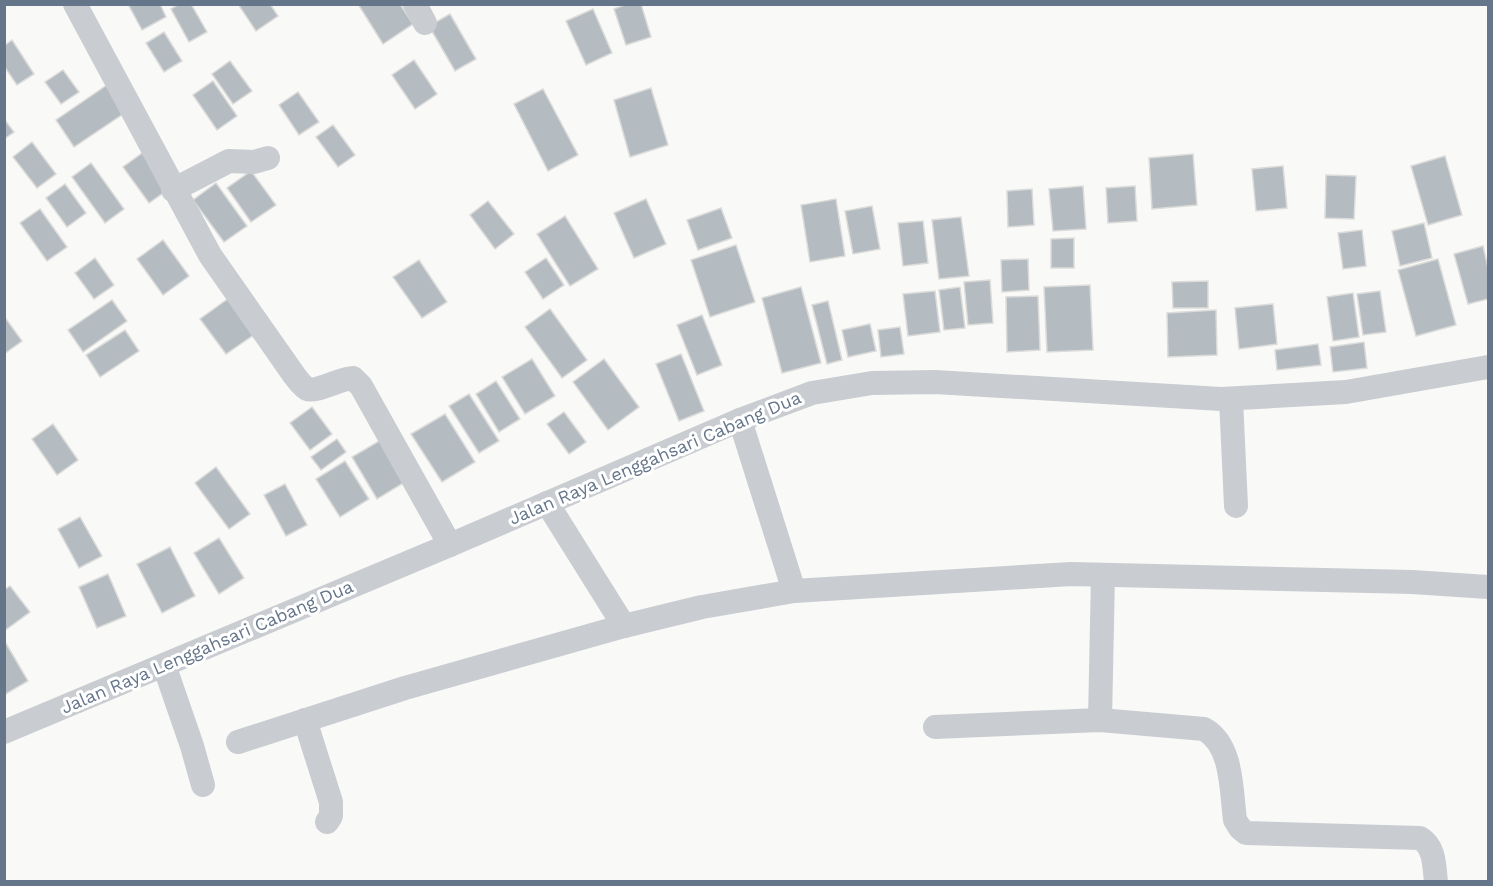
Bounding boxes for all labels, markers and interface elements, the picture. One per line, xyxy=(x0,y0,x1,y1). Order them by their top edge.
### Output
street label: Jalan Raya Lenggahsari Cabang Dua xyxy=(506,386,804,529)
street label: Jalan Raya Lenggahsari Cabang Dua xyxy=(58,575,356,718)

